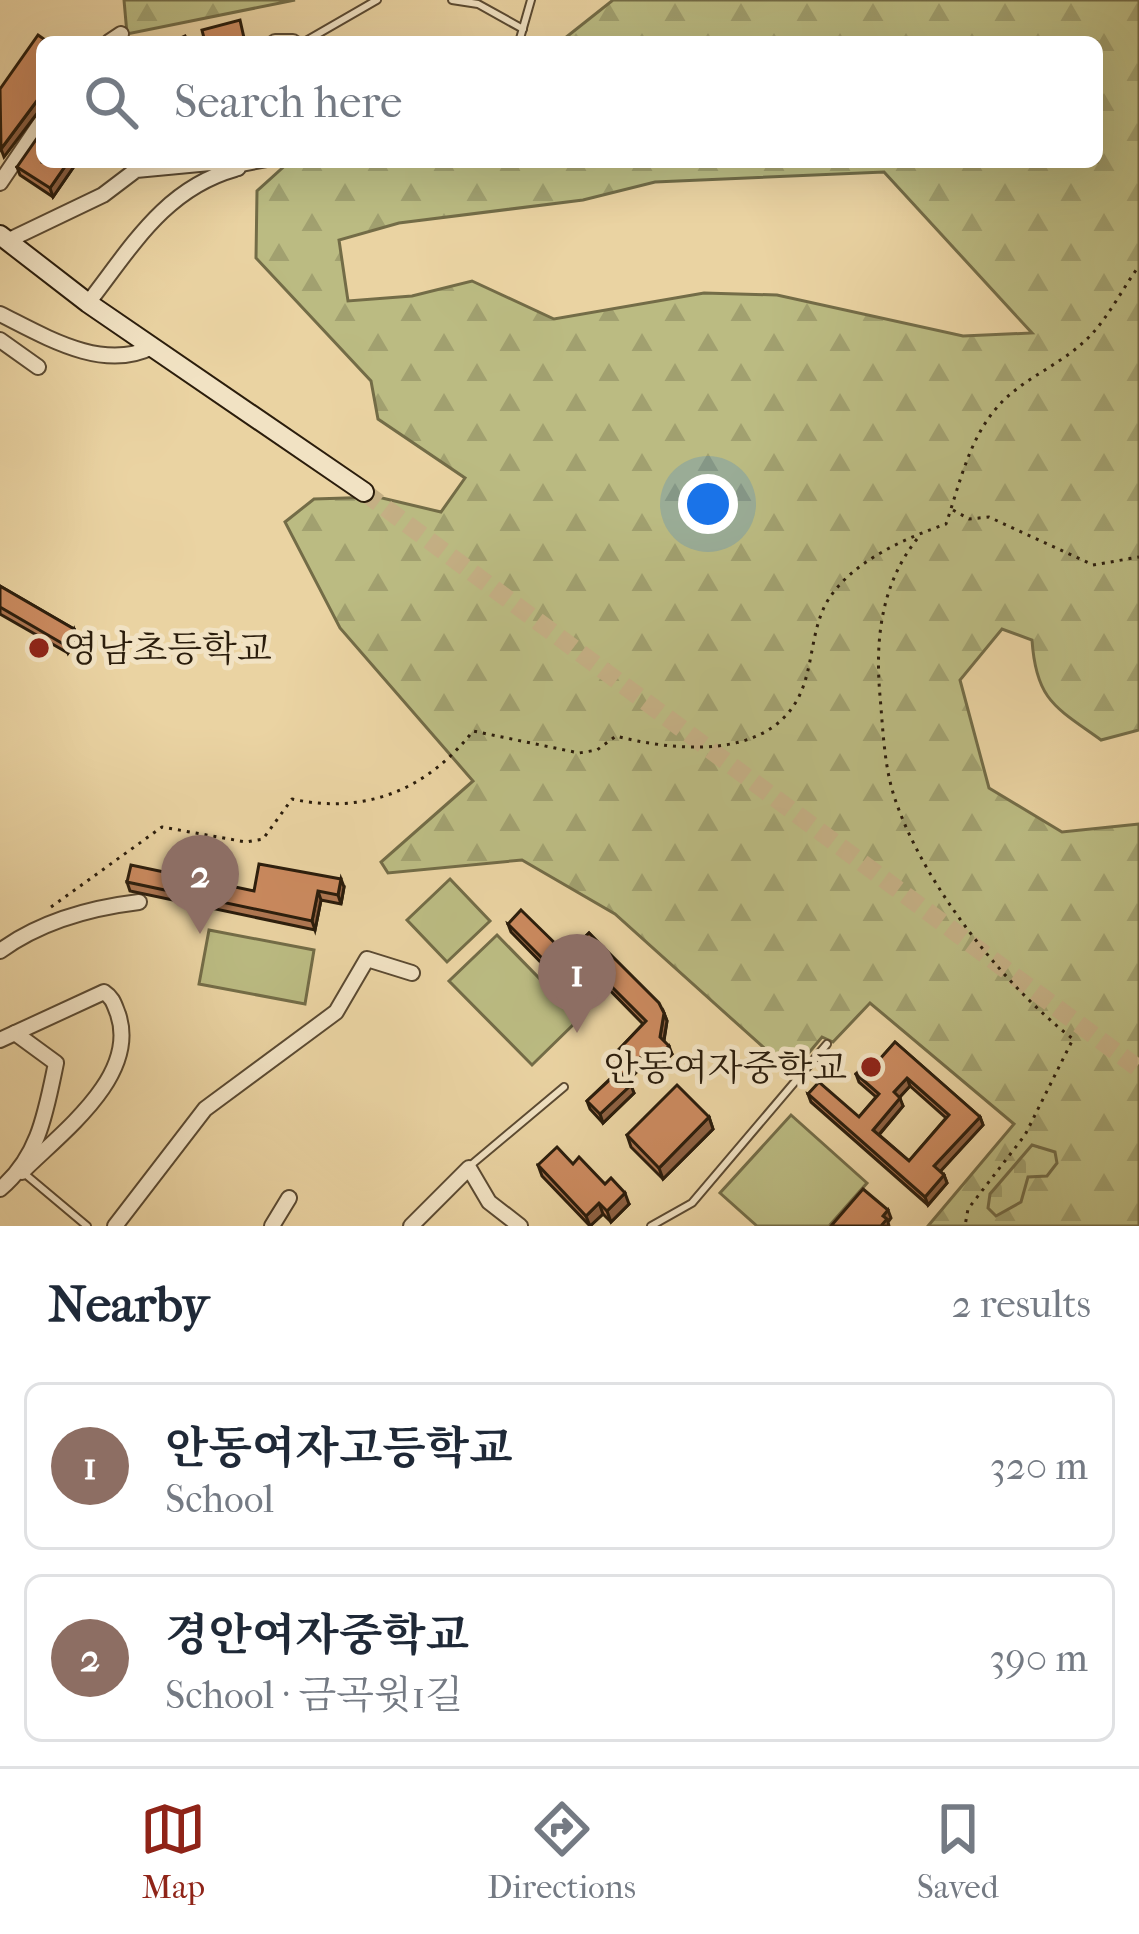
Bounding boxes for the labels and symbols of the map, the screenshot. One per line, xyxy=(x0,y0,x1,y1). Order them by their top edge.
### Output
your location xyxy=(678,474,738,534)
place label: 영남초등학교 xyxy=(63,628,272,670)
marker: 영남초등학교 xyxy=(26,635,52,661)
pin: 2 xyxy=(161,835,239,934)
pin: 1 xyxy=(538,934,616,1033)
place label: 안동여자중학교 xyxy=(604,1047,847,1089)
marker: 안동여자중학교 xyxy=(858,1054,884,1080)

